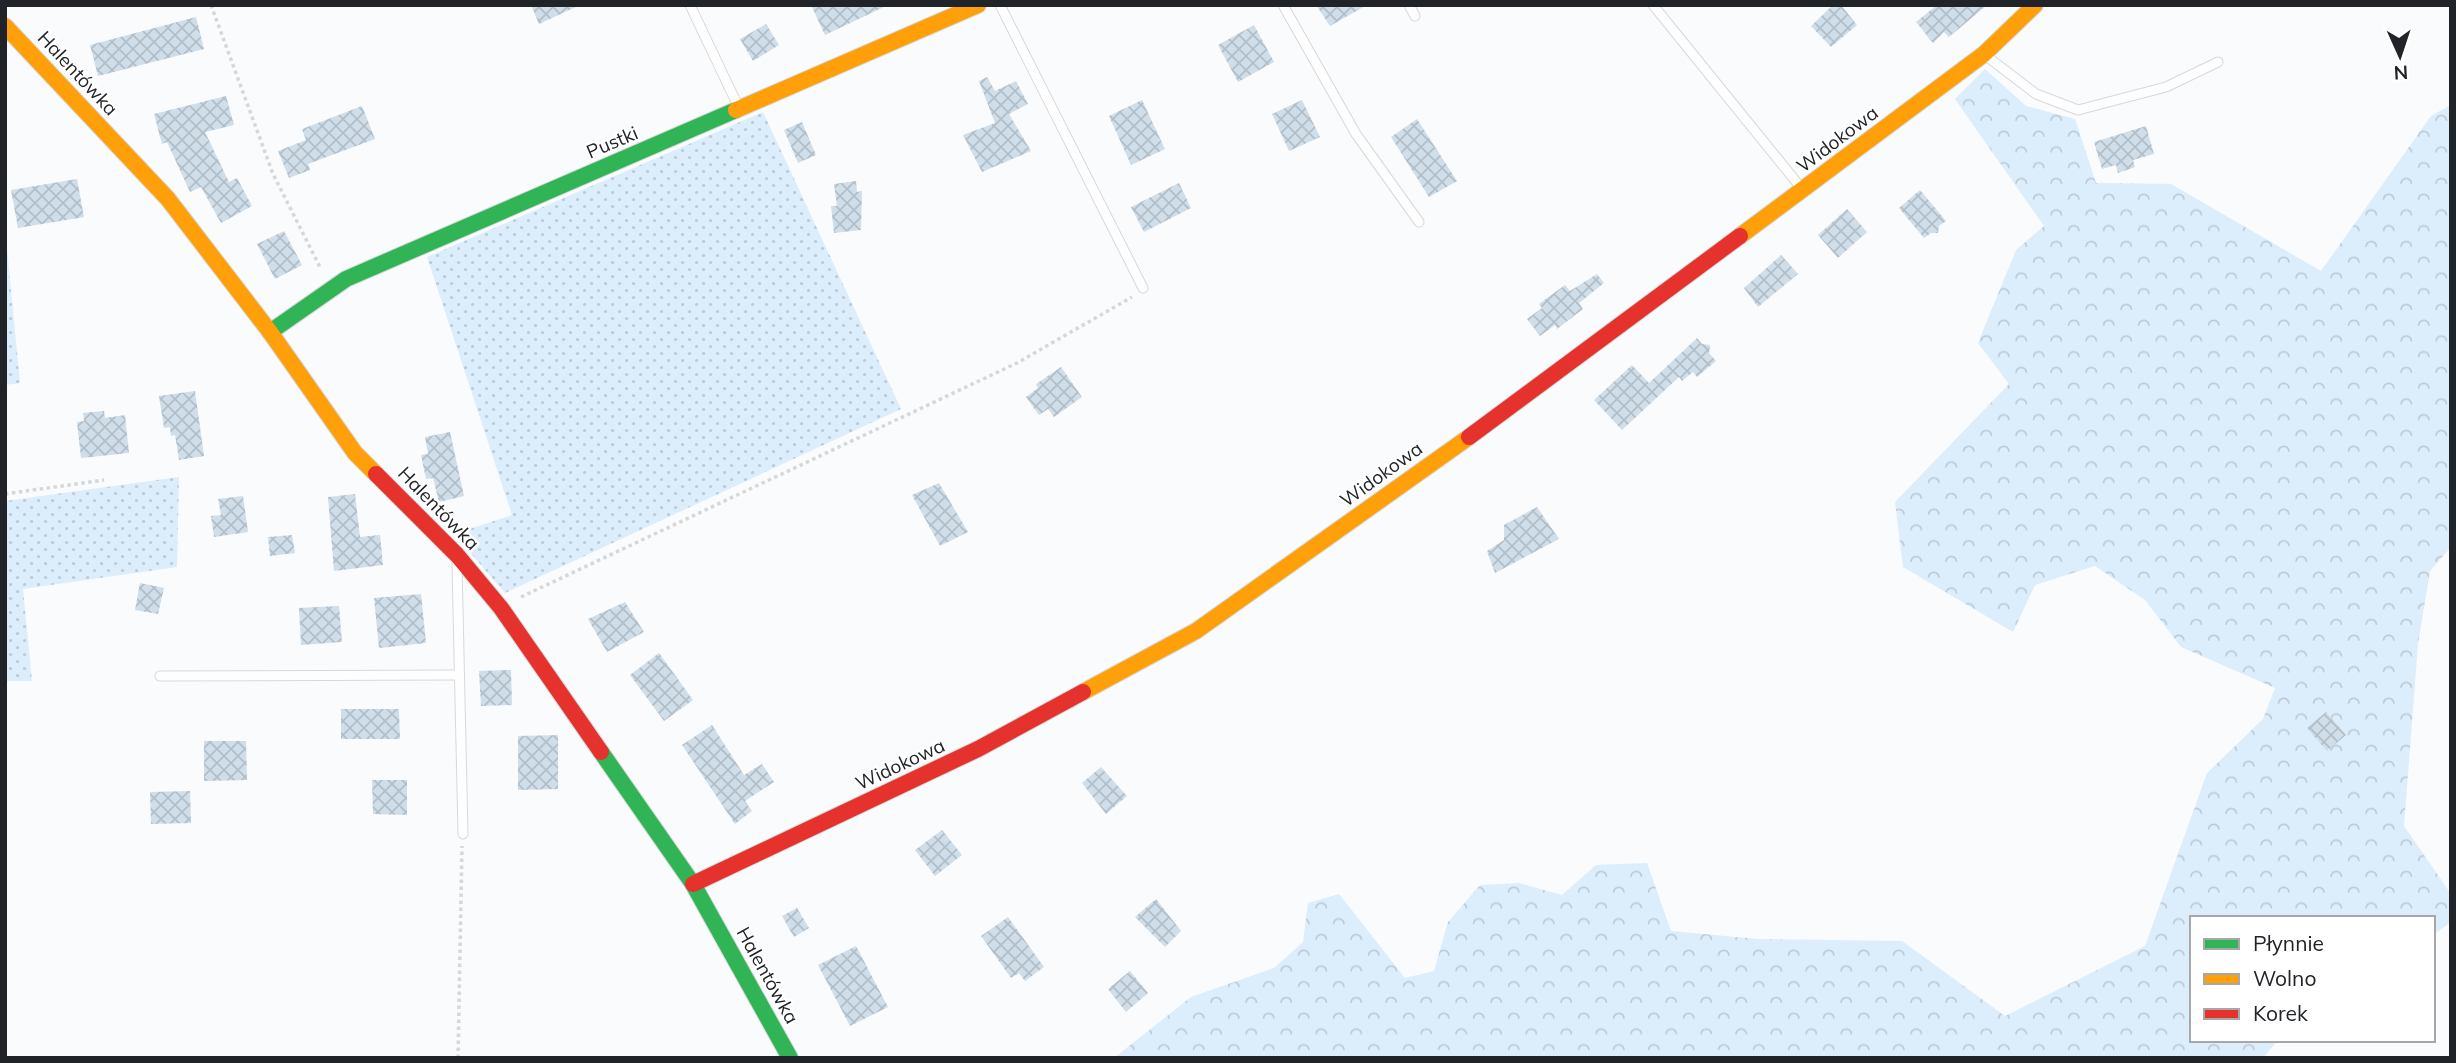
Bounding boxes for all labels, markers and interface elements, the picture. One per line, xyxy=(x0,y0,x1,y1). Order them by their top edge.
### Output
north arrow xyxy=(2365,21,2435,91)
street label: Halentówka xyxy=(33,26,123,120)
text: N xyxy=(2393,61,2409,85)
street label: Widokowa xyxy=(1791,101,1883,177)
street label: Pustki xyxy=(583,121,641,163)
street label: Widokowa xyxy=(1335,436,1427,512)
street label: Halentówka xyxy=(393,461,485,555)
street label: Widokowa xyxy=(851,733,949,795)
legend xyxy=(2190,916,2435,1042)
street label: Halentówka xyxy=(732,922,804,1028)
text: Płynnie xyxy=(2253,930,2324,956)
text: Wolno xyxy=(2253,965,2316,991)
text: Korek xyxy=(2253,1000,2308,1026)

